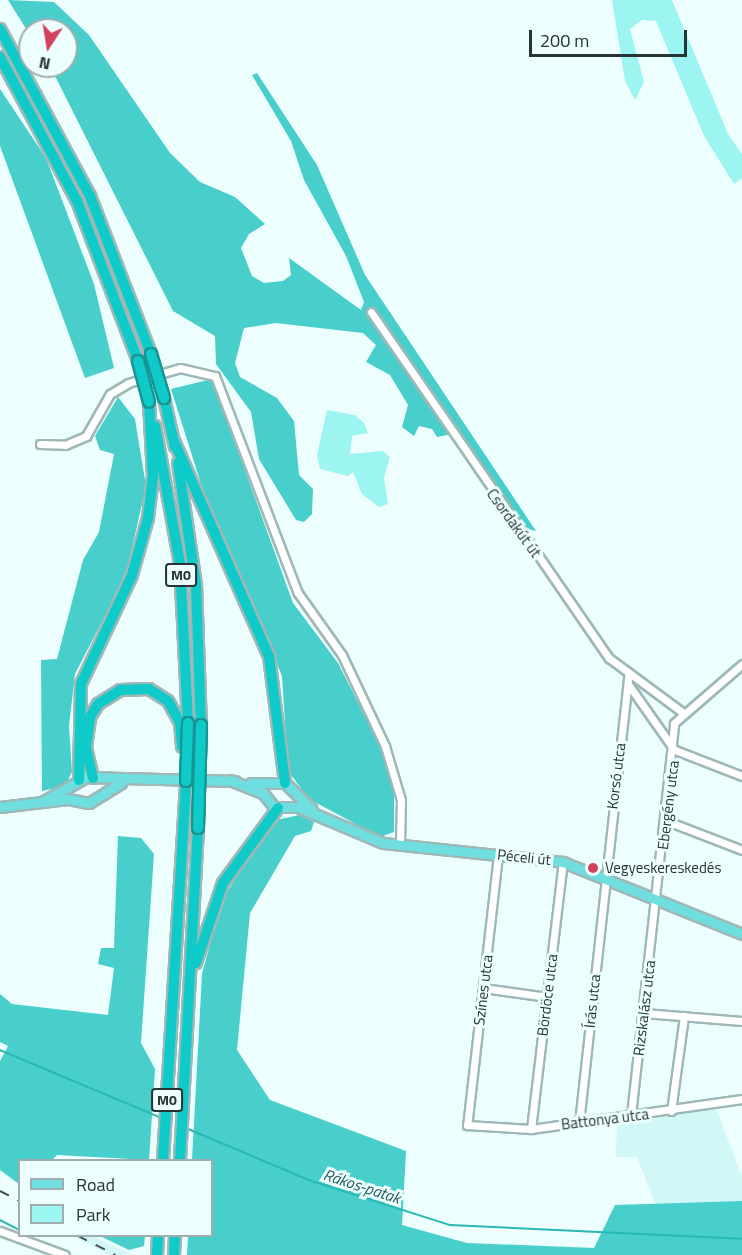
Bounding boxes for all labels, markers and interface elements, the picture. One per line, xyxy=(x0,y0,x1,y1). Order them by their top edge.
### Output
north arrow xyxy=(18,18,78,78)
scale bar xyxy=(532,18,690,56)
text: 200 m xyxy=(540,27,589,54)
text: N xyxy=(37,51,53,77)
street label: Csordakút út xyxy=(483,485,545,561)
road number: M0 xyxy=(164,564,198,586)
street label: Korsó utca xyxy=(603,742,629,810)
street label: Ebergény utca xyxy=(654,759,682,851)
street label: Péceli út xyxy=(496,845,552,869)
place label: Vegyeskereskedés xyxy=(605,859,721,877)
marker: Vegyeskereskedés xyxy=(586,861,600,875)
street label: Színes utca xyxy=(470,953,496,1027)
street label: Bördöce utca xyxy=(533,953,561,1037)
street label: Rizskalász utca xyxy=(629,959,659,1057)
street label: Írás utca xyxy=(580,973,604,1029)
road number: M0 xyxy=(150,1089,184,1111)
street label: Battonya utca xyxy=(560,1105,650,1133)
legend xyxy=(18,1159,213,1237)
water label: Rákos-patak xyxy=(321,1165,403,1207)
text: Road xyxy=(76,1171,115,1198)
text: Park xyxy=(76,1201,110,1228)

